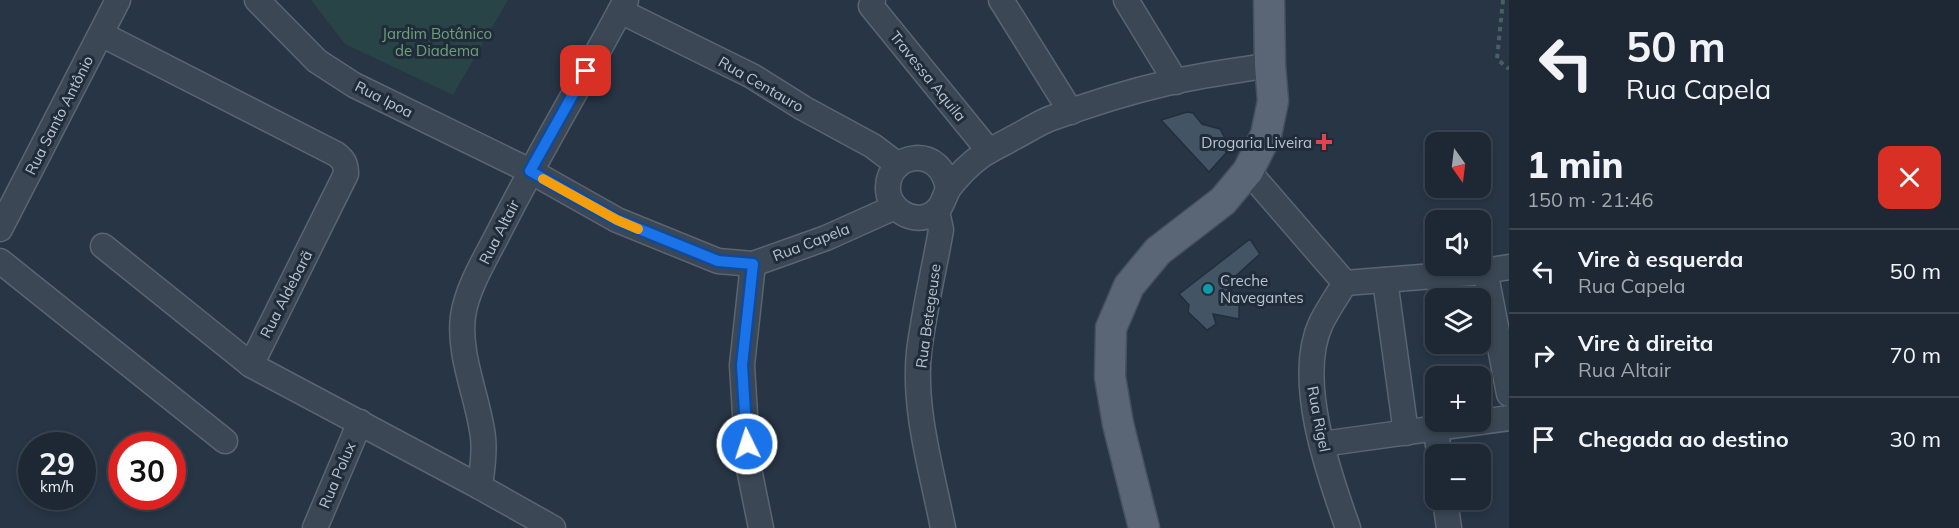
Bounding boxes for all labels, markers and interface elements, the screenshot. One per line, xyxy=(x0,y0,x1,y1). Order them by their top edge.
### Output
text: 50 m xyxy=(1626,20,1726,73)
park label: Jardim Botânico de Diadema xyxy=(382,24,492,60)
icon: left xyxy=(1527,24,1605,102)
street label: Travessa Aquila xyxy=(886,27,970,125)
pin xyxy=(560,45,611,96)
street label: Rua Santo Antônio xyxy=(21,52,97,178)
street label: Rua Centauro xyxy=(715,52,807,116)
icon: arrive xyxy=(569,54,602,87)
text: Rua Capela xyxy=(1626,72,1771,106)
street label: Rua Ipoa xyxy=(352,76,416,122)
north arrow xyxy=(1425,132,1491,198)
map controls xyxy=(1425,132,1491,510)
place label: Drogaria Liveira xyxy=(1201,133,1312,152)
marker: Drogaria Liveira xyxy=(1317,135,1331,149)
text: 1 min xyxy=(1527,142,1623,187)
button: close xyxy=(1878,146,1941,209)
text: 150 m · 21:46 xyxy=(1527,187,1653,212)
street label: Rua Altair xyxy=(475,196,524,267)
button: sound xyxy=(1425,210,1491,276)
street label: Rua Capela xyxy=(770,219,852,265)
text: Vire à esquerda xyxy=(1578,245,1743,273)
street label: Rua Aldebarã xyxy=(256,247,316,341)
icon: left xyxy=(1527,255,1560,288)
text: 50 m xyxy=(1890,257,1941,285)
street label: Rua Betegeuse xyxy=(911,263,945,369)
place label: Creche Navegantes xyxy=(1220,271,1304,307)
text: Rua Capela xyxy=(1578,273,1686,298)
marker: Creche Navegantes xyxy=(1201,282,1215,296)
button: layers xyxy=(1425,288,1491,354)
text: Vire à direita xyxy=(1578,329,1713,357)
icon: right xyxy=(1527,339,1560,372)
text: 70 m xyxy=(1890,341,1941,369)
text: Rua Altair xyxy=(1578,357,1671,382)
button: + xyxy=(1425,366,1491,432)
street label: Rua Rigel xyxy=(1303,384,1335,454)
position arrow xyxy=(715,412,779,476)
icon: arrive xyxy=(1527,423,1560,456)
text: Chegada ao destino xyxy=(1578,425,1789,453)
text: 30 m xyxy=(1890,425,1941,453)
speed limit sign: 30 xyxy=(108,432,186,510)
street label: Rua Polux xyxy=(315,439,359,511)
button: − xyxy=(1425,444,1491,510)
text: 29 xyxy=(39,445,75,483)
text: km/h xyxy=(40,477,74,496)

